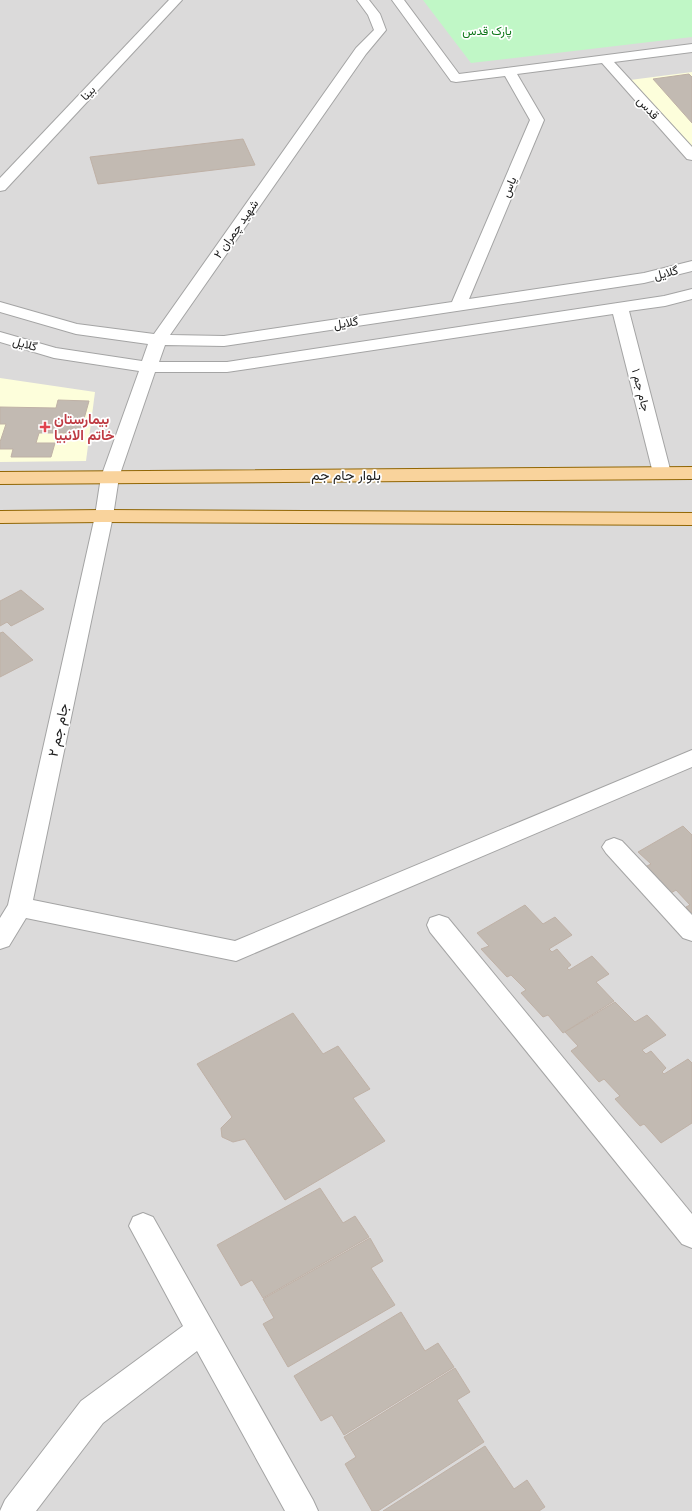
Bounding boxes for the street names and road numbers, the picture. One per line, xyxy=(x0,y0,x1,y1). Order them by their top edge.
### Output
street label: بینا xyxy=(77,82,99,104)
street label: قدس xyxy=(633,93,663,123)
street label: یاس xyxy=(498,174,521,200)
street label: شهید چمران ۲ xyxy=(210,196,262,262)
street label: گلایل xyxy=(652,262,680,284)
street label: گلایل xyxy=(333,313,359,333)
street label: گلایل xyxy=(11,333,39,355)
street label: جام جم ۱ xyxy=(628,367,654,413)
street label: بلوار جام جم xyxy=(311,466,381,485)
street label: جام جم ۲ xyxy=(44,702,73,759)

